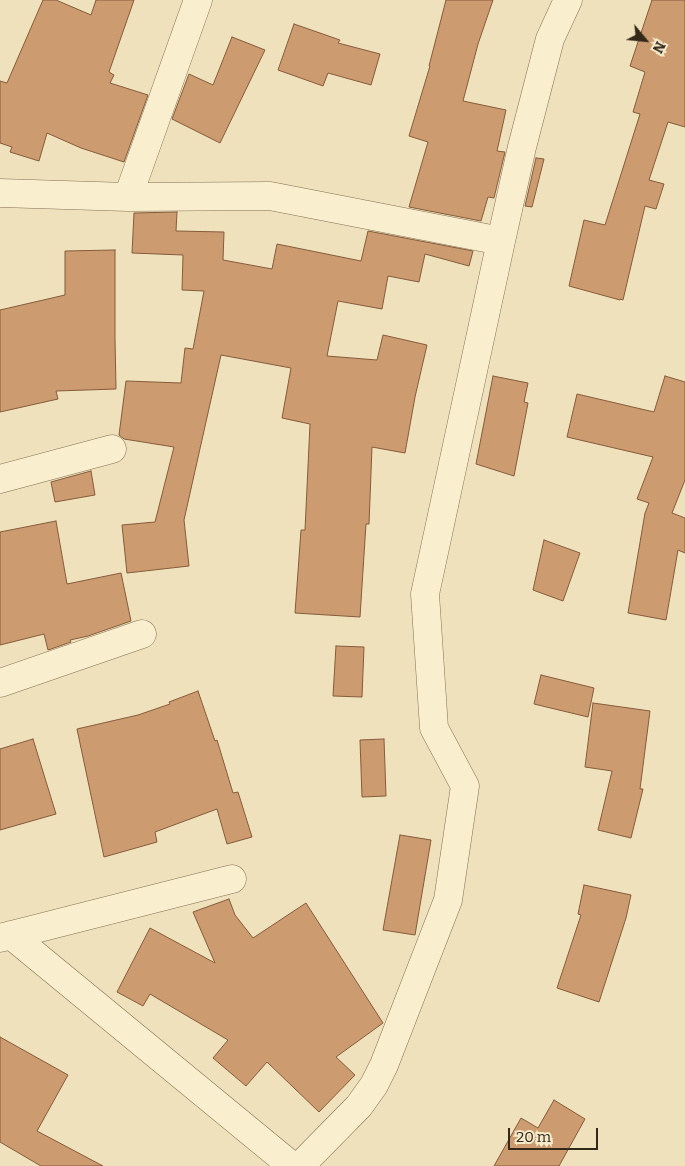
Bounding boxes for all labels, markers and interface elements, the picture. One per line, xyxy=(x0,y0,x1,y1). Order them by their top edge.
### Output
north arrow xyxy=(620,15,670,65)
text: N xyxy=(649,39,669,56)
scale bar xyxy=(510,1118,600,1150)
text: 20 m xyxy=(516,1128,551,1146)

